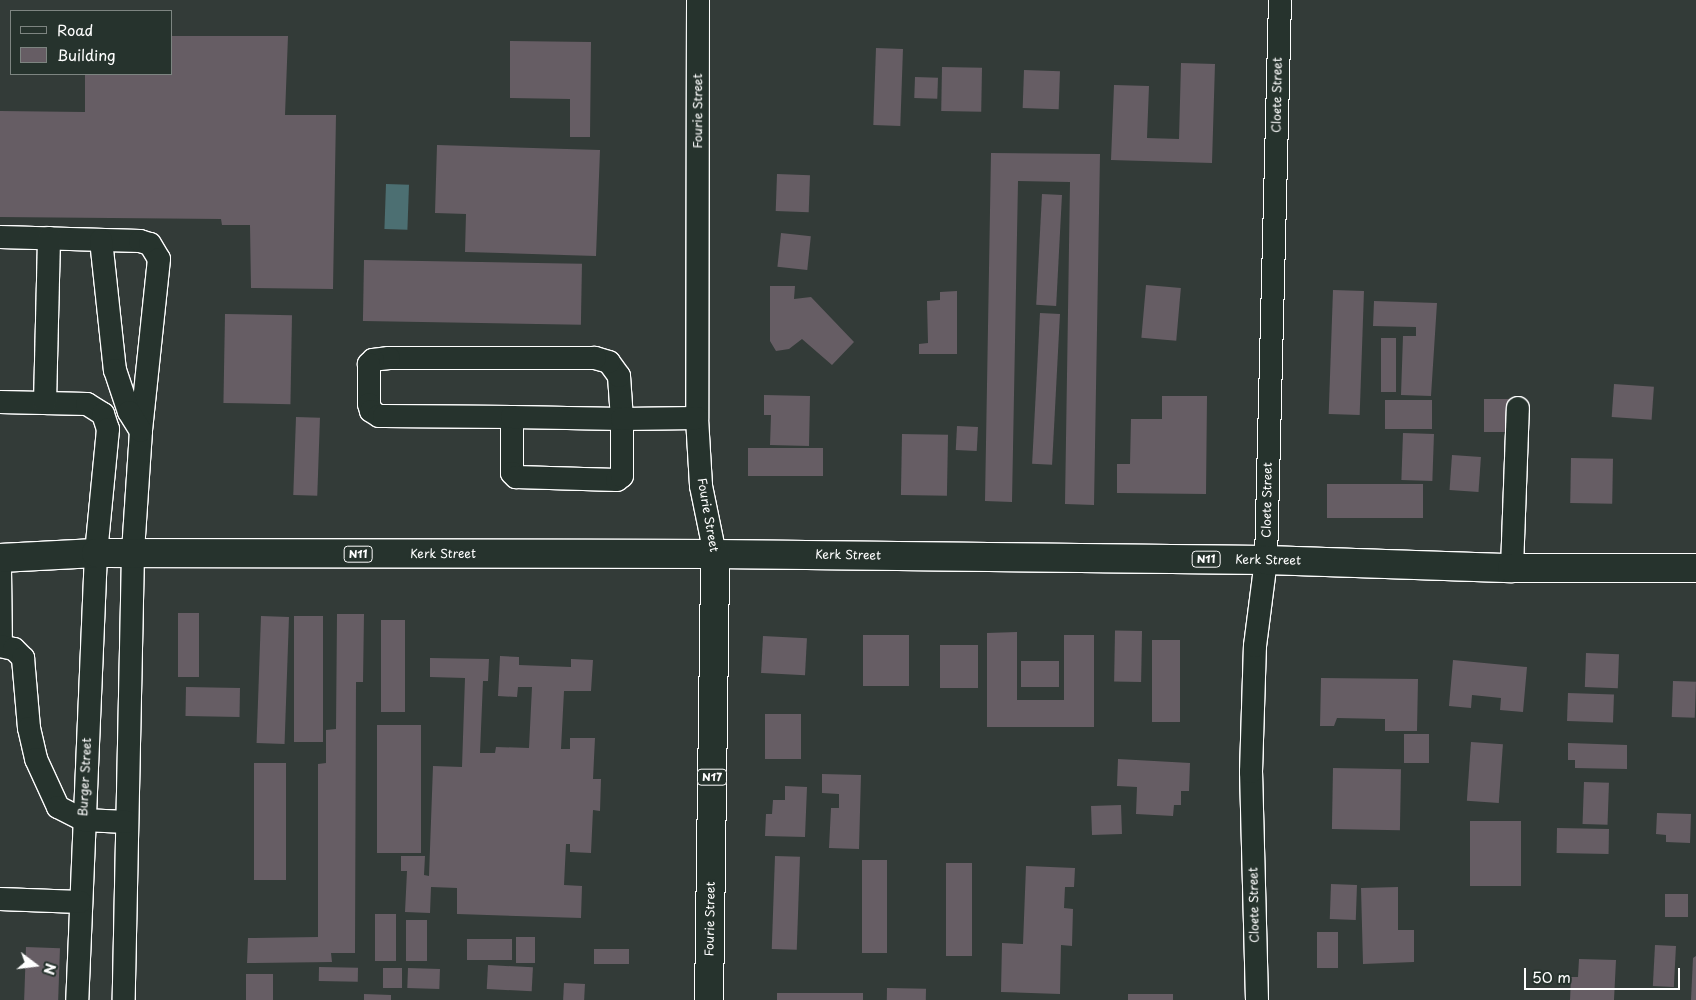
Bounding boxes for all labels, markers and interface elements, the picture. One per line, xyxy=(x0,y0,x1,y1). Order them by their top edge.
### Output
legend xyxy=(10,10,172,75)
text: Road xyxy=(57,18,93,41)
text: Building xyxy=(57,43,116,66)
street label: Cloete Street xyxy=(1269,57,1285,133)
street label: Fourie Street xyxy=(691,73,705,149)
street label: Cloete Street xyxy=(1259,462,1275,538)
street label: Fourie Street xyxy=(694,477,722,553)
road number: N11 xyxy=(343,546,373,562)
street label: Kerk Street xyxy=(410,547,476,561)
street label: Kerk Street xyxy=(815,547,881,563)
road number: N11 xyxy=(1191,550,1221,568)
street label: Kerk Street xyxy=(1235,552,1301,568)
street label: Burger Street xyxy=(76,737,94,817)
road number: N17 xyxy=(697,769,727,786)
street label: Cloete Street xyxy=(1246,867,1262,943)
street label: Fourie Street xyxy=(702,881,718,957)
north arrow xyxy=(10,940,60,990)
scale bar xyxy=(1526,958,1682,990)
text: N xyxy=(38,961,62,977)
text: 50 m xyxy=(1532,965,1571,988)

